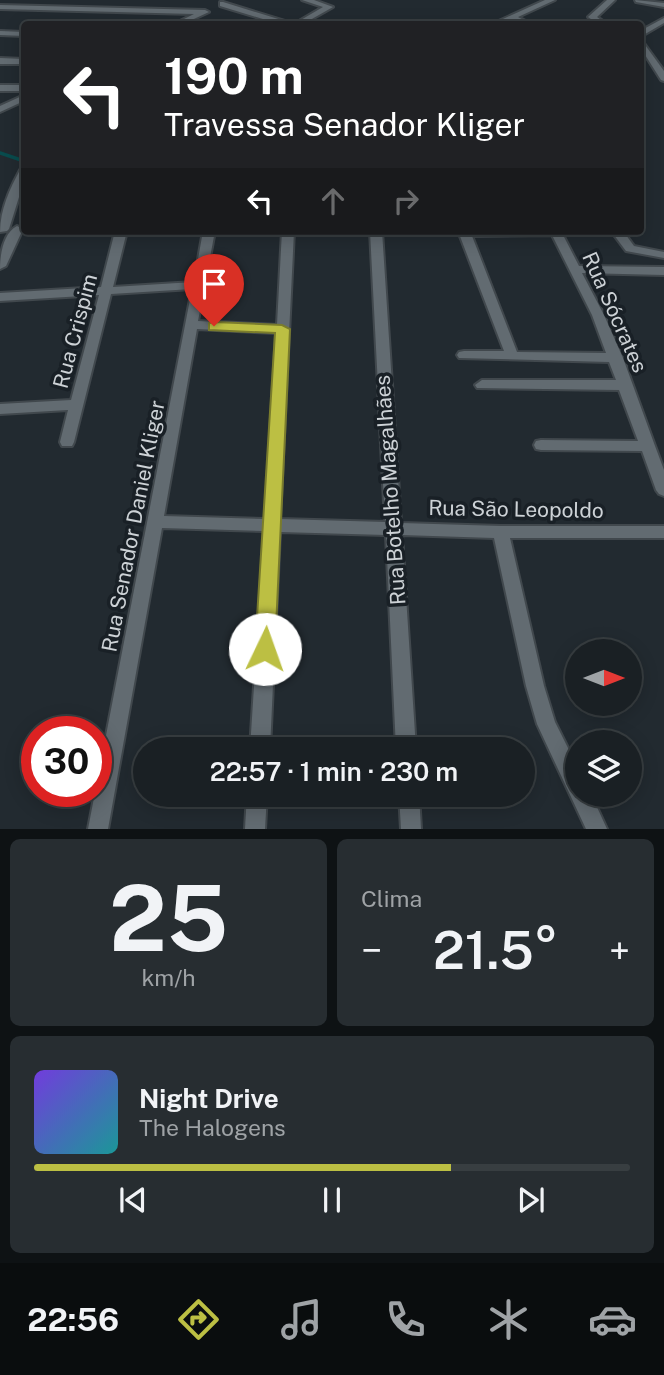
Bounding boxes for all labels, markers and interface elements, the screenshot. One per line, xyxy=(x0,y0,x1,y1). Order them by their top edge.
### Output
text: 190 m xyxy=(164,47,304,105)
icon: left xyxy=(49,49,140,140)
text: Travessa Senador Kliger xyxy=(164,106,525,143)
icon: left xyxy=(241,182,279,220)
icon: ahead xyxy=(314,182,352,220)
icon: right xyxy=(387,182,425,220)
street label: Rua Sócrates xyxy=(577,248,653,376)
pin xyxy=(184,254,244,326)
icon: arrive xyxy=(195,265,233,303)
street label: Rua Crispim xyxy=(48,271,102,391)
street label: Rua Botelho Magalhães xyxy=(369,374,411,606)
street label: Rua Senador Daniel Kliger xyxy=(96,398,170,654)
street label: Rua São Leopoldo xyxy=(428,495,604,523)
position arrow xyxy=(228,612,302,686)
north arrow xyxy=(565,639,642,716)
map controls xyxy=(565,639,642,807)
speed limit sign: 30 xyxy=(21,716,112,807)
button: layers xyxy=(565,730,642,807)
text: 22:57 · 1 min · 230 m xyxy=(210,756,458,787)
text: 25 xyxy=(109,865,228,971)
text: Clima xyxy=(361,885,422,912)
text: 21.5° xyxy=(433,920,558,981)
text: − xyxy=(361,928,382,973)
text: + xyxy=(609,928,630,973)
text: km/h xyxy=(141,964,196,991)
text: Night Drive xyxy=(139,1083,279,1114)
text: The Halogens xyxy=(139,1114,286,1141)
icon: previous xyxy=(114,1181,152,1219)
icon: pause xyxy=(313,1181,351,1219)
icon: next xyxy=(512,1181,550,1219)
icon: directions xyxy=(174,1295,223,1344)
icon: music xyxy=(277,1295,326,1344)
icon: phone xyxy=(381,1295,430,1344)
icon: climate xyxy=(484,1295,533,1344)
icon: car xyxy=(588,1295,637,1344)
text: 22:56 xyxy=(27,1301,119,1338)

